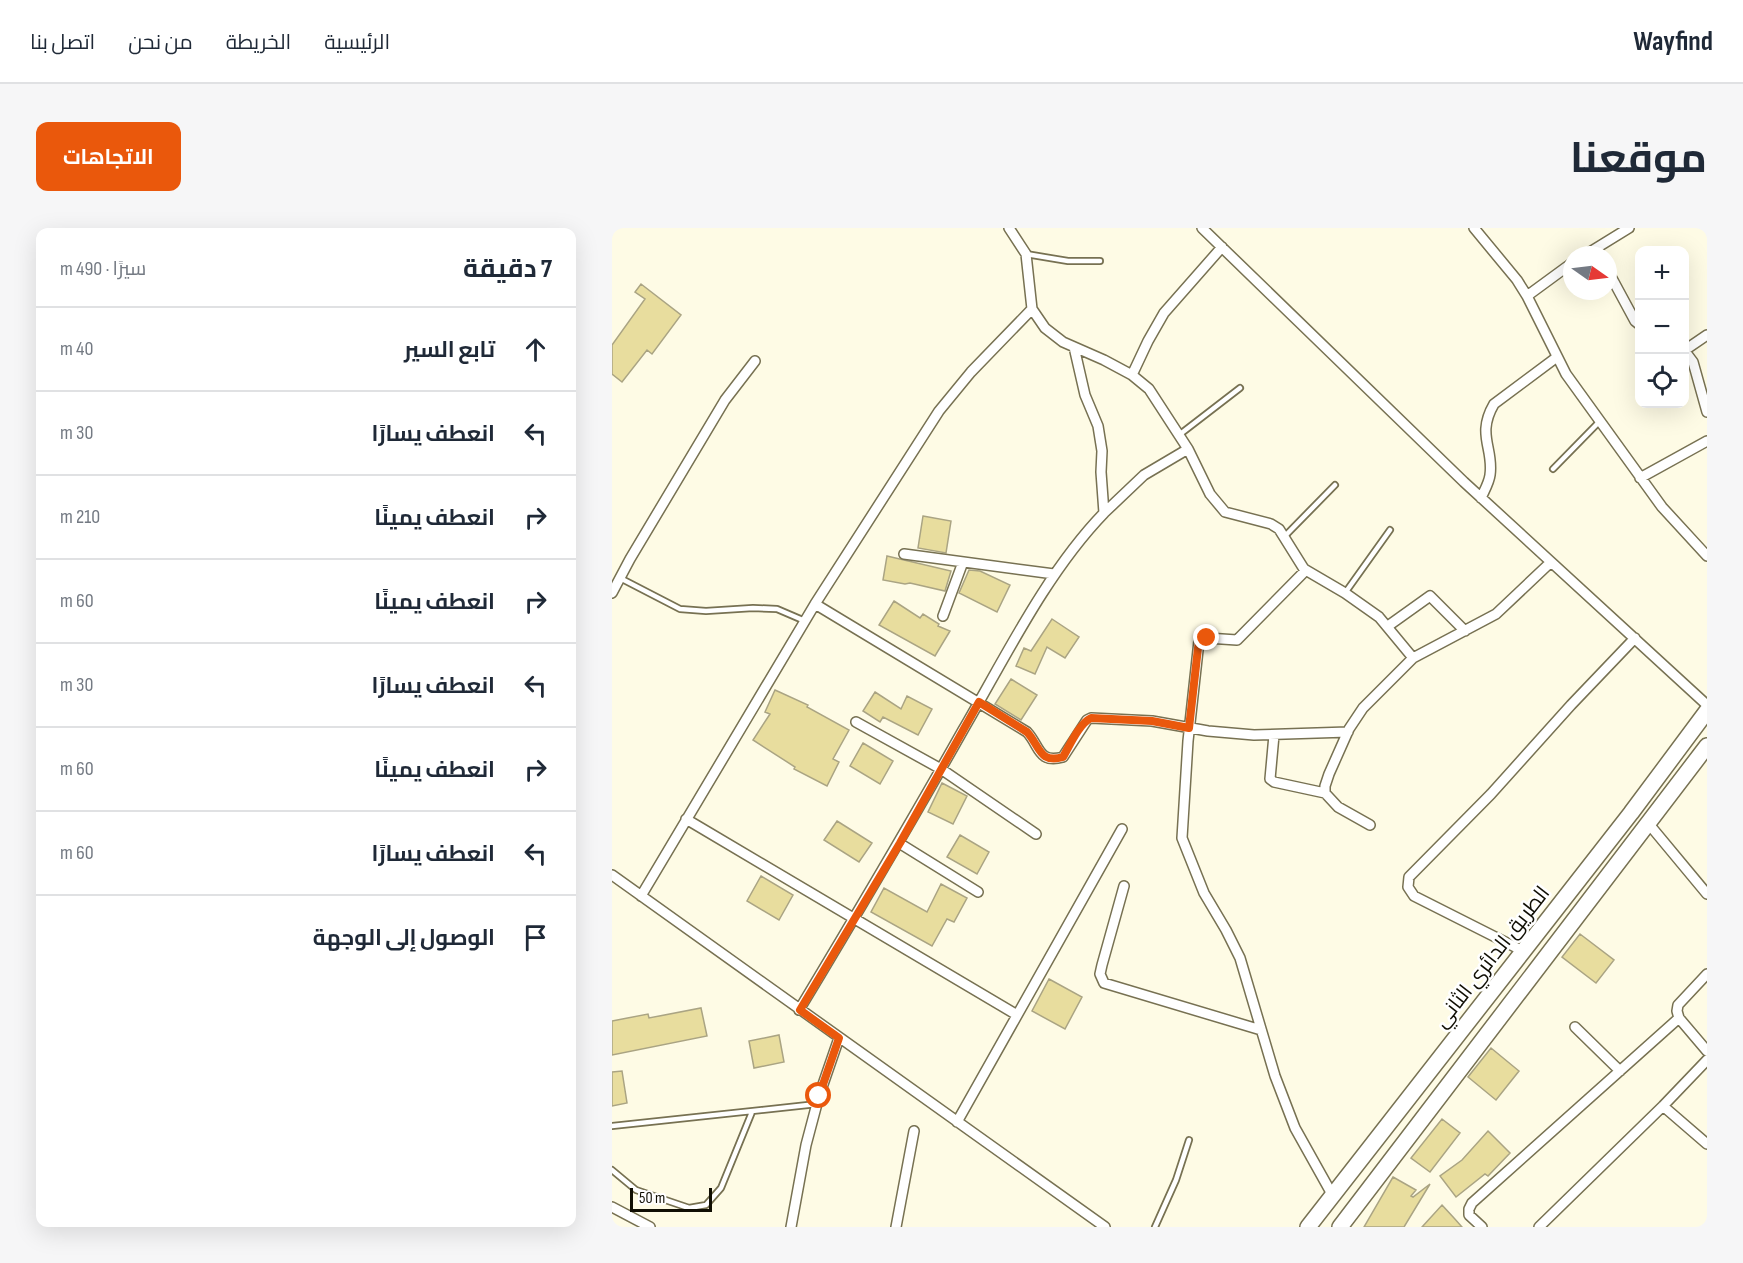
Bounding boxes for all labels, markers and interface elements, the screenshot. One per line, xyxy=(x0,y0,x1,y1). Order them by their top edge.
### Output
text: Wayfind xyxy=(1633,25,1713,58)
text: اتصل بنا xyxy=(30,30,95,55)
text: من نحن xyxy=(128,30,193,55)
text: الخريطة xyxy=(226,30,291,55)
text: الرئيسية xyxy=(324,30,390,55)
button: الاتجاهات xyxy=(36,122,181,191)
text: موقعنا xyxy=(1570,134,1707,185)
north arrow xyxy=(1563,246,1617,300)
map controls xyxy=(1635,246,1689,408)
button: + xyxy=(1635,246,1689,300)
text: 7 دقيقة xyxy=(463,254,552,285)
text: سيرًا · 490 m xyxy=(60,257,146,281)
button: − xyxy=(1635,300,1689,354)
icon: ahead xyxy=(519,333,552,366)
text: 40 m xyxy=(60,337,93,361)
text: تابع السير xyxy=(404,337,495,364)
button: locate xyxy=(1635,354,1689,408)
icon: left xyxy=(519,417,552,450)
text: 30 m xyxy=(60,421,93,445)
text: انعطف يسارًا xyxy=(372,421,495,448)
icon: right xyxy=(519,501,552,534)
text: 210 m xyxy=(60,505,100,529)
text: انعطف يمينًا xyxy=(374,505,495,532)
icon: right xyxy=(519,585,552,618)
text: 60 m xyxy=(60,589,94,613)
text: انعطف يمينًا xyxy=(374,589,495,616)
route end xyxy=(1193,624,1219,650)
icon: left xyxy=(519,669,552,702)
text: 30 m xyxy=(60,673,93,697)
text: انعطف يسارًا xyxy=(372,673,495,700)
icon: right xyxy=(519,753,552,786)
text: 60 m xyxy=(60,757,94,781)
text: انعطف يمينًا xyxy=(374,757,495,784)
icon: left xyxy=(519,837,552,870)
text: 60 m xyxy=(60,841,94,865)
text: انعطف يسارًا xyxy=(372,841,495,868)
street label: الطريق الدائري الثاني xyxy=(1429,881,1558,1035)
icon: arrive xyxy=(519,921,552,954)
text: الوصول إلى الوجهة xyxy=(313,925,495,952)
route start xyxy=(805,1082,831,1108)
scale bar xyxy=(630,1185,712,1212)
text: 50 m xyxy=(639,1189,665,1208)

